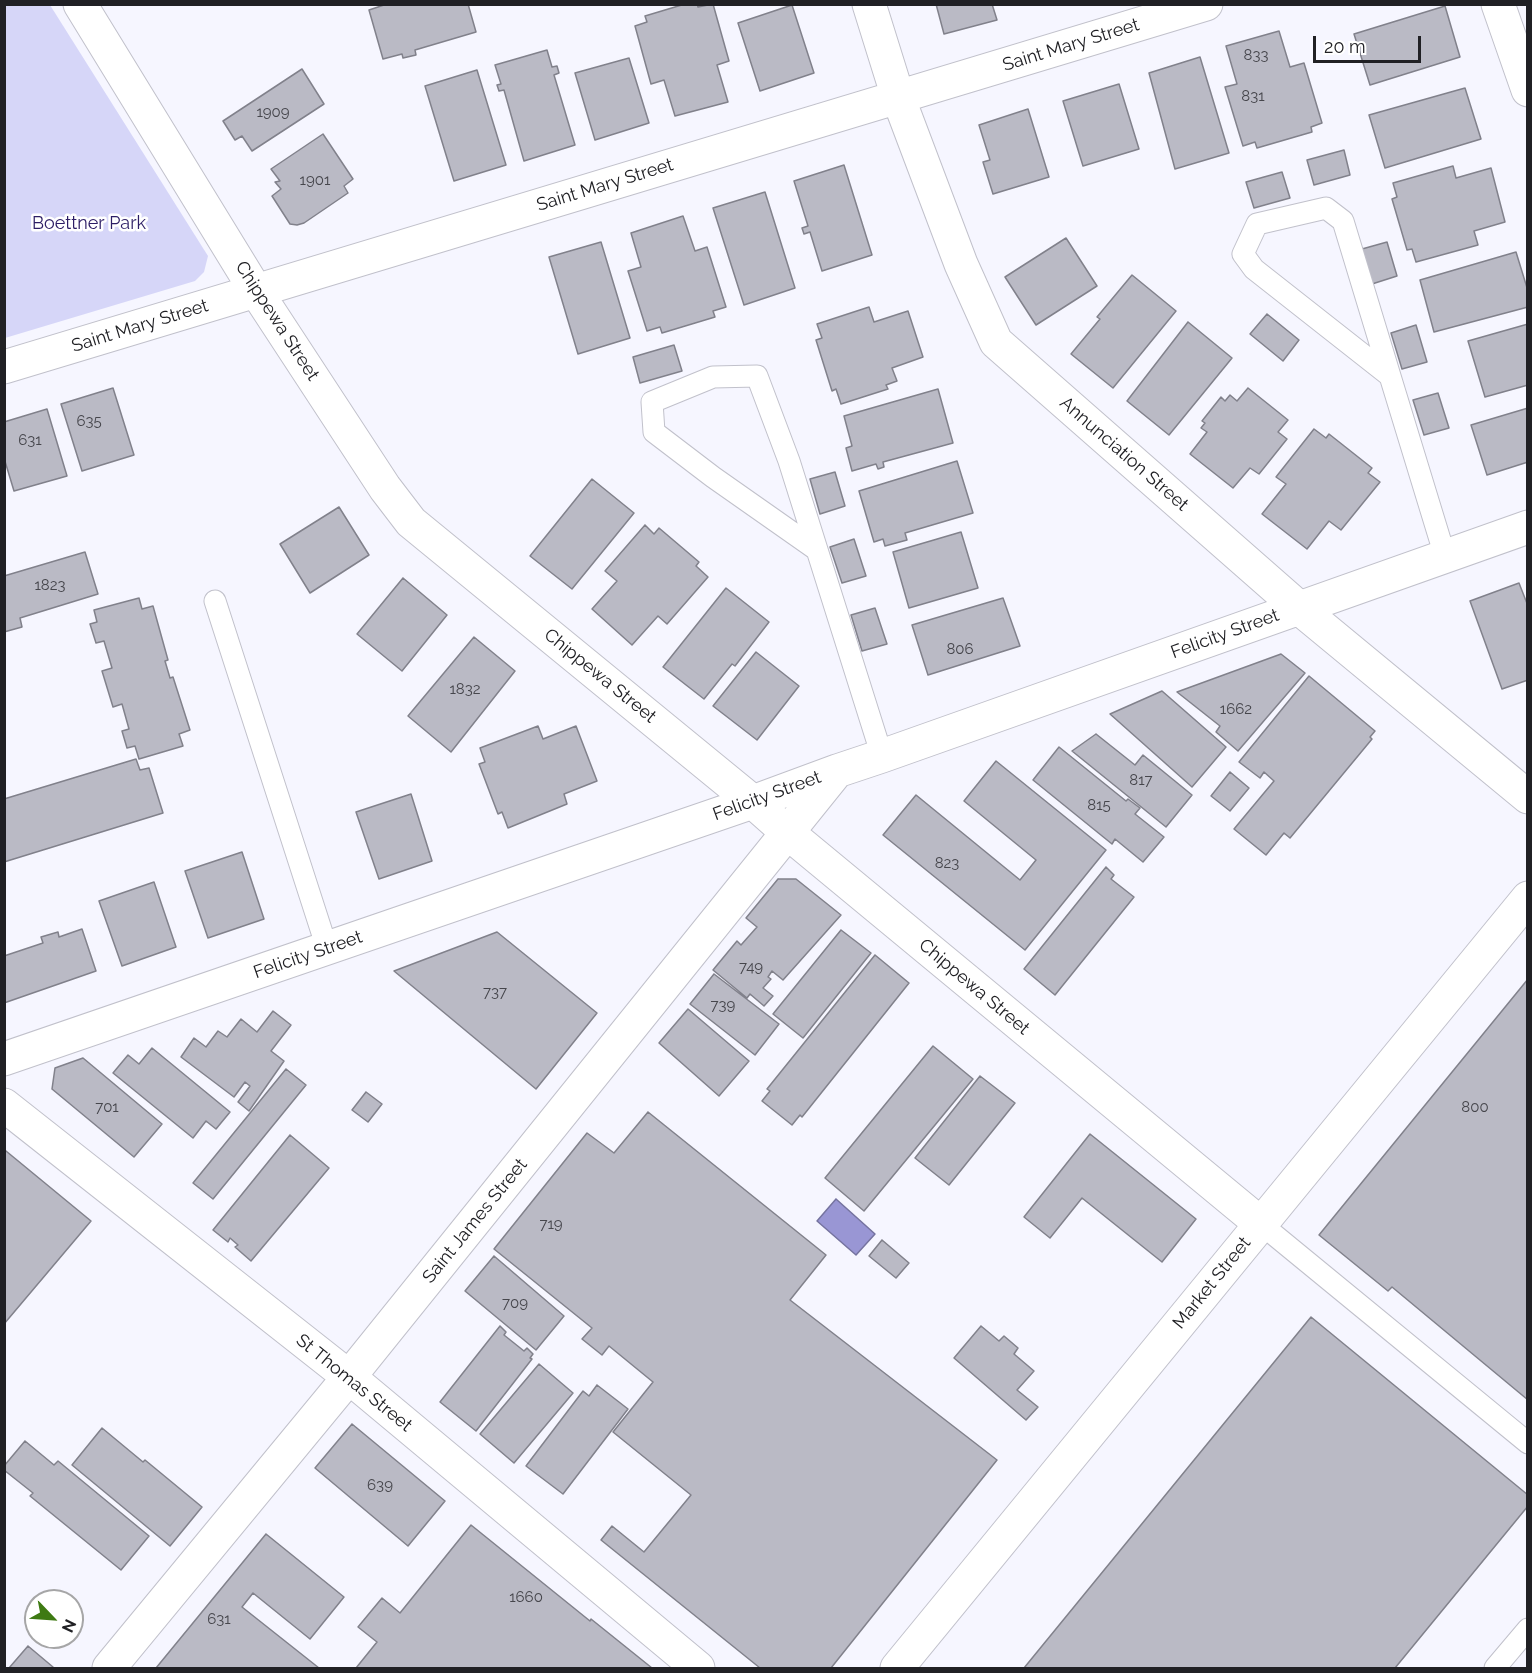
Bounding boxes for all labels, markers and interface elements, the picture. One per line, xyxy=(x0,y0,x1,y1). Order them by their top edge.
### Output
street label: Saint Mary Street xyxy=(1000,14,1142,76)
scale bar xyxy=(1316,24,1424,62)
text: 20 m xyxy=(1324,36,1366,57)
house number: 833 xyxy=(1244,46,1268,64)
house number: 831 xyxy=(1241,87,1265,105)
house number: 1909 xyxy=(256,103,290,121)
street label: Saint Mary Street xyxy=(534,154,676,216)
house number: 1901 xyxy=(300,171,330,189)
park label: Boettner Park xyxy=(32,213,146,235)
street label: Chippewa Street xyxy=(230,257,324,385)
street label: Saint Mary Street xyxy=(69,295,211,357)
street label: Annunciation Street xyxy=(1055,392,1193,516)
house number: 635 xyxy=(76,412,102,430)
house number: 631 xyxy=(18,431,42,449)
house number: 1823 xyxy=(34,576,66,594)
street label: Felicity Street xyxy=(1168,604,1282,664)
street label: Chippewa Street xyxy=(540,624,660,728)
house number: 806 xyxy=(946,640,974,658)
house number: 1832 xyxy=(449,680,481,698)
house number: 1662 xyxy=(1220,700,1252,718)
street label: Felicity Street xyxy=(710,766,824,826)
house number: 817 xyxy=(1129,771,1153,789)
house number: 815 xyxy=(1087,796,1111,814)
house number: 823 xyxy=(935,854,959,872)
street label: Felicity Street xyxy=(251,926,365,984)
street label: Chippewa Street xyxy=(914,934,1034,1040)
house number: 749 xyxy=(739,958,763,976)
house number: 737 xyxy=(483,983,507,1001)
house number: 739 xyxy=(711,996,735,1014)
house number: 701 xyxy=(95,1098,119,1116)
house number: 800 xyxy=(1461,1098,1489,1116)
street label: Saint James Street xyxy=(418,1154,532,1288)
house number: 719 xyxy=(539,1215,563,1233)
street label: Market Street xyxy=(1168,1233,1256,1333)
house number: 709 xyxy=(502,1294,528,1312)
street label: St Thomas Street xyxy=(292,1330,416,1436)
house number: 639 xyxy=(367,1476,393,1494)
house number: 1660 xyxy=(509,1588,543,1606)
north arrow xyxy=(24,1589,84,1649)
house number: 631 xyxy=(207,1610,231,1628)
text: N xyxy=(58,1616,80,1636)

